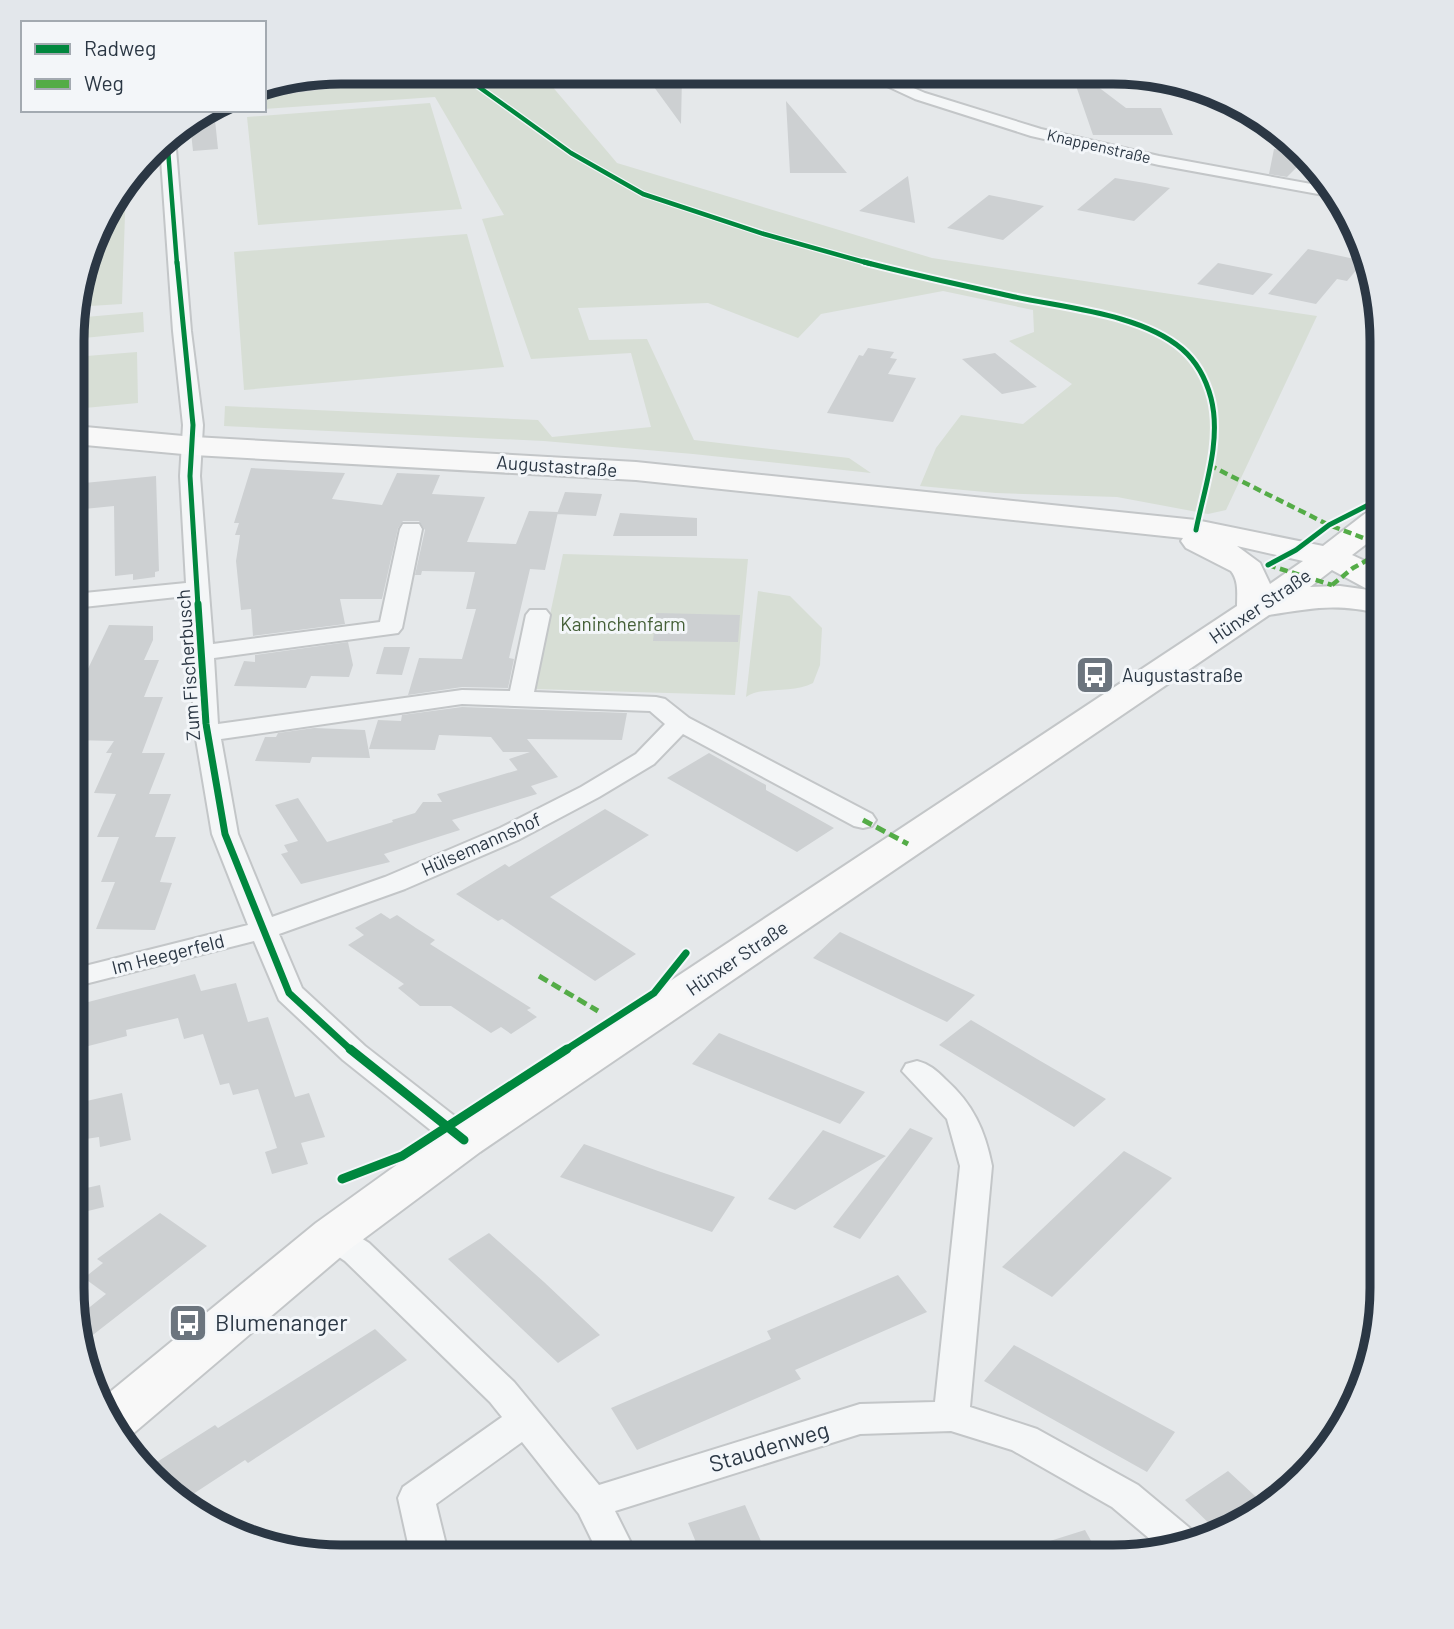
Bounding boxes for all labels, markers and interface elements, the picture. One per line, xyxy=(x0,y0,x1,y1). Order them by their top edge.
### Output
legend xyxy=(21,21,266,112)
text: Radweg xyxy=(84,35,156,60)
text: Weg xyxy=(84,70,124,95)
street label: Knappenstraße xyxy=(1045,124,1153,167)
street label: Augustastraße xyxy=(496,450,618,481)
street label: Hünxer Straße xyxy=(1204,563,1315,648)
street label: Zum Fischerbusch xyxy=(171,589,204,742)
park label: Kaninchenfarm xyxy=(560,612,686,635)
bus stop icon: Augustastraße xyxy=(1074,654,1116,696)
place label: Augustastraße xyxy=(1122,663,1243,686)
street label: Hülsemannshof xyxy=(417,807,544,880)
street label: Hünxer Straße xyxy=(681,915,792,1000)
street label: Im Heegerfeld xyxy=(109,928,227,979)
bus stop icon: Blumenanger xyxy=(167,1302,209,1344)
place label: Blumenanger xyxy=(215,1308,348,1336)
street label: Staudenweg xyxy=(705,1415,832,1478)

